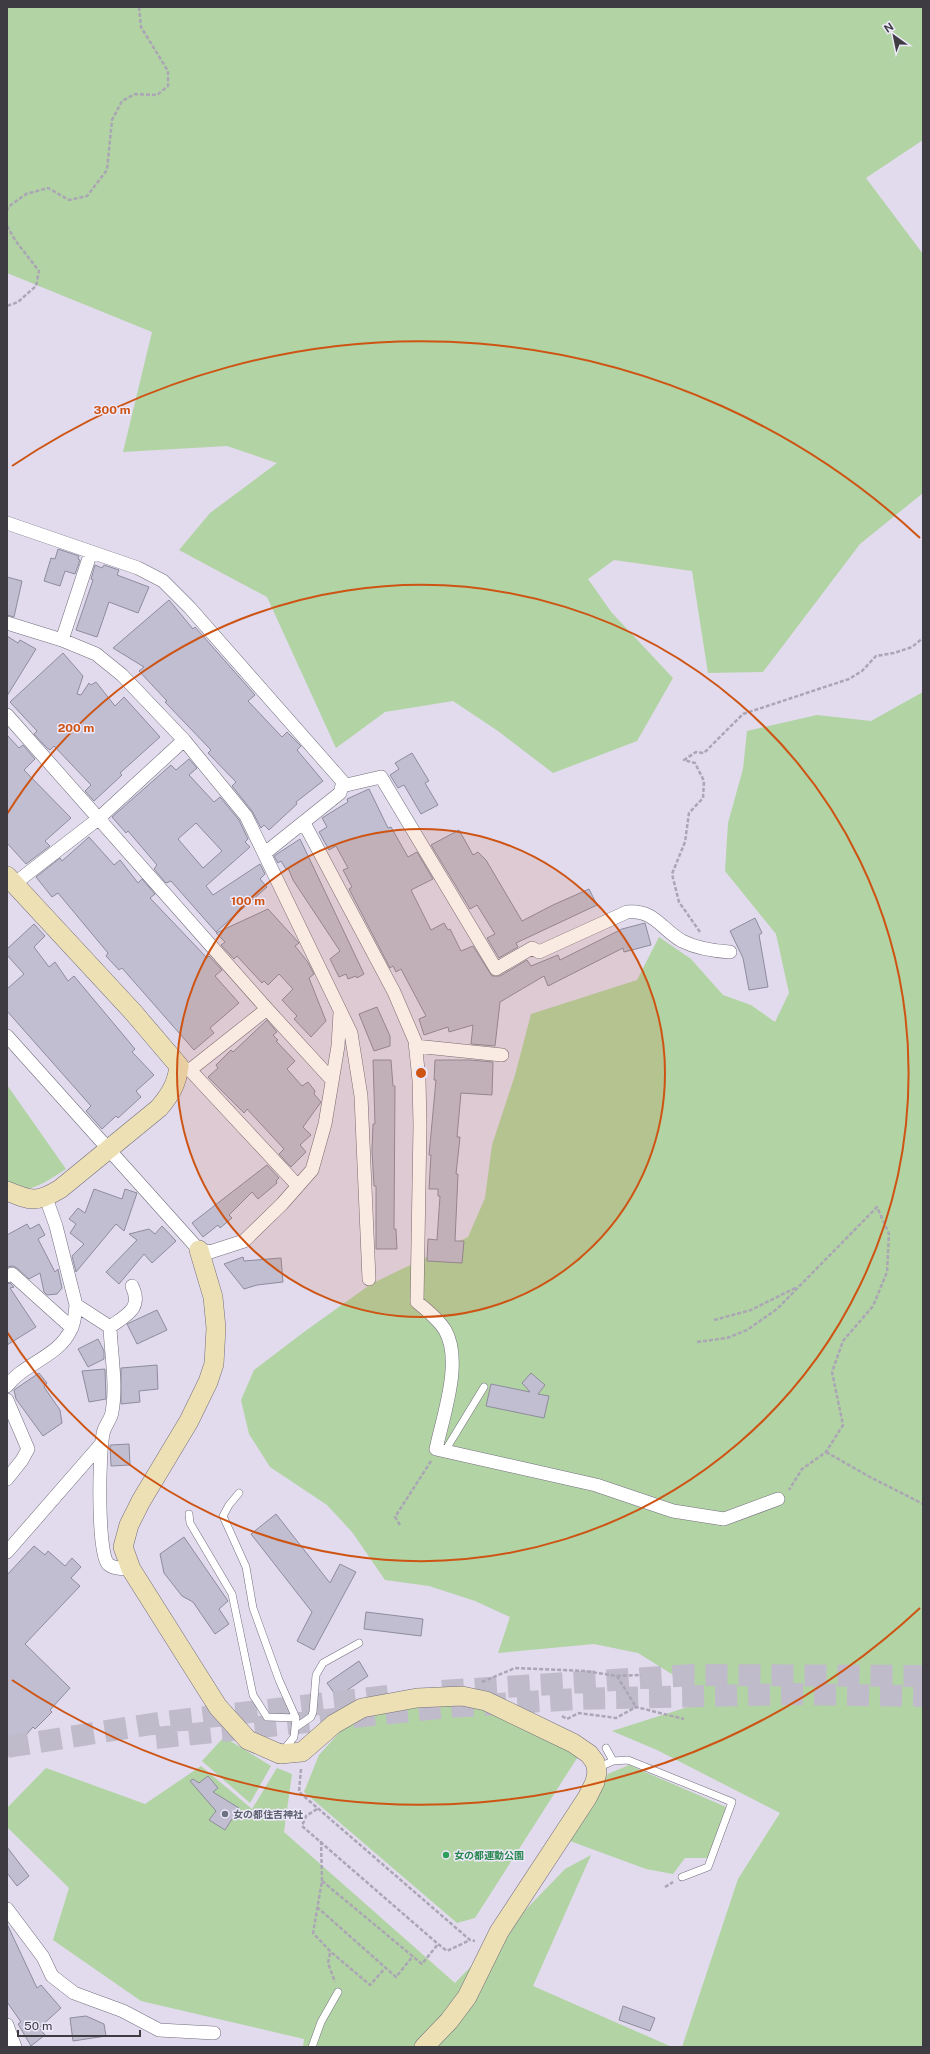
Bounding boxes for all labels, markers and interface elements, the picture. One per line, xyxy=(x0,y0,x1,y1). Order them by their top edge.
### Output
north arrow xyxy=(874,16,914,56)
text: N xyxy=(882,20,895,35)
text: 300 m xyxy=(94,403,131,417)
text: 200 m xyxy=(58,721,94,735)
text: 100 m xyxy=(231,894,265,908)
centre of rings xyxy=(414,1066,428,1080)
place label: 女の都住吉神社 xyxy=(233,1808,304,1820)
marker: 女の都住吉神社 xyxy=(220,1809,230,1819)
place label: 女の都運動公園 xyxy=(454,1849,524,1861)
marker: 女の都運動公園 xyxy=(441,1850,451,1860)
scale bar xyxy=(18,2012,140,2038)
text: 50 m xyxy=(24,2019,52,2033)

